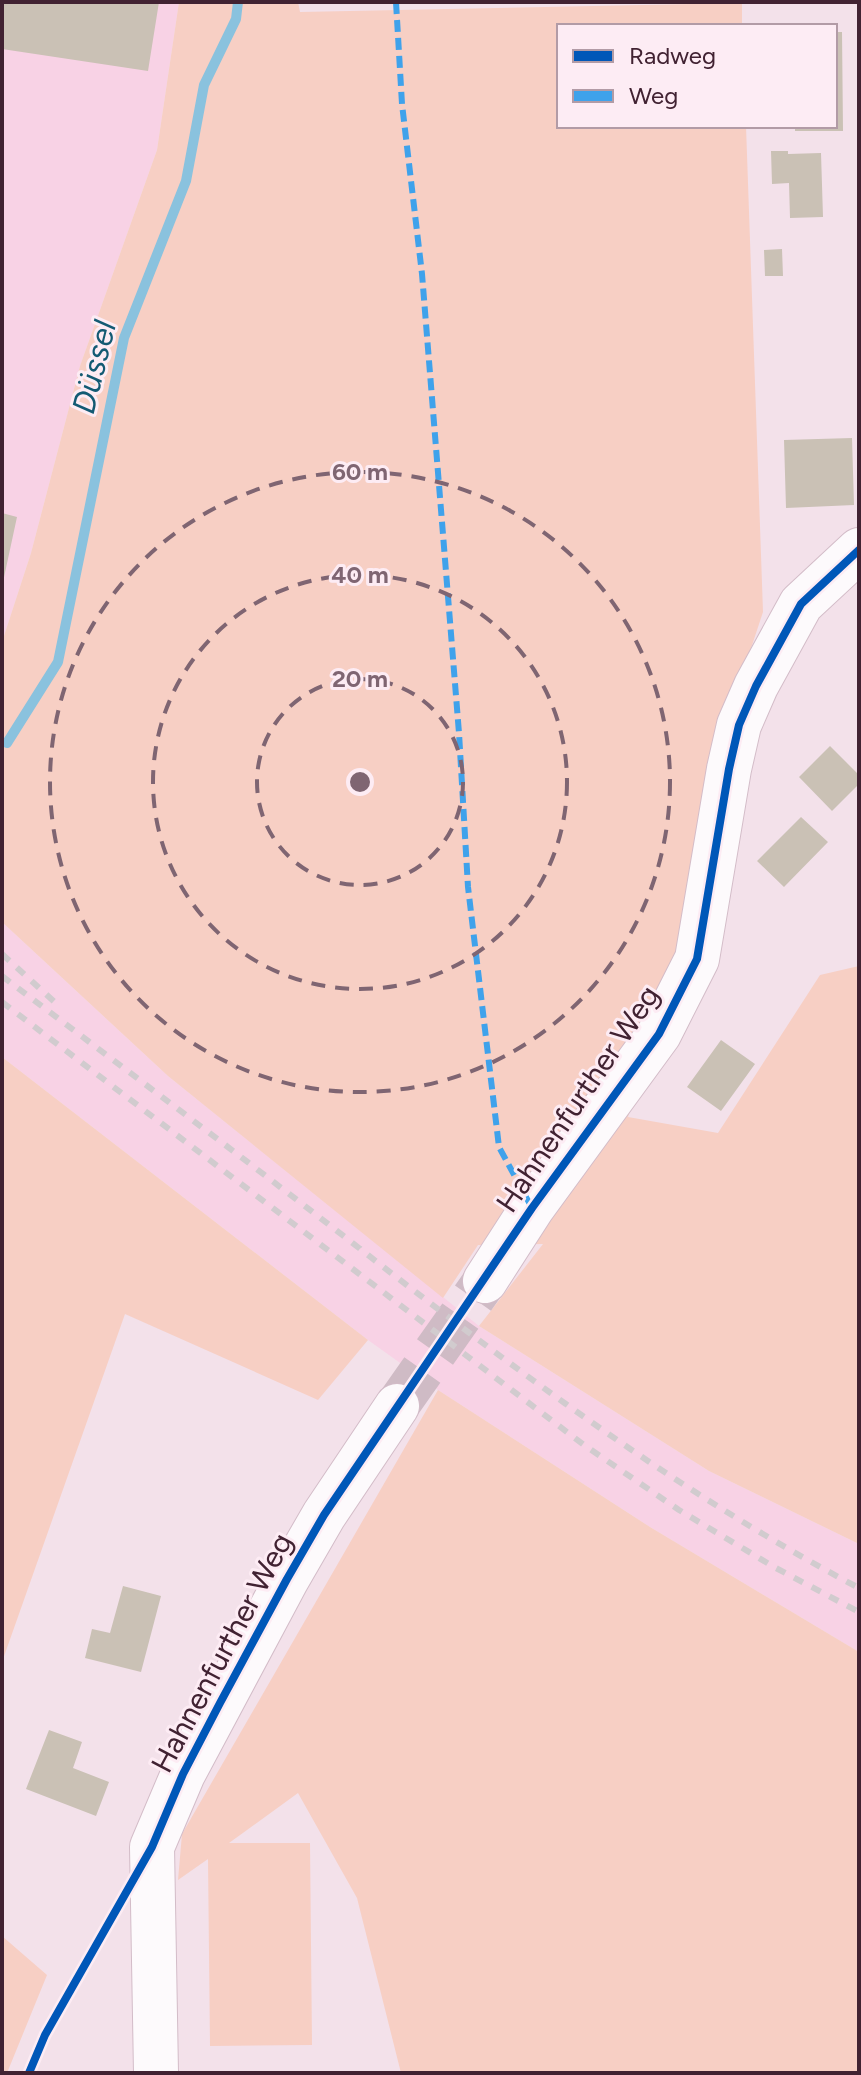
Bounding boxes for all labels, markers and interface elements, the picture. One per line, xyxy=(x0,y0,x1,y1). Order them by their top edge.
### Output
legend xyxy=(557,24,837,128)
text: Radweg xyxy=(629,41,716,70)
text: Weg xyxy=(629,81,678,110)
water label: Düssel xyxy=(64,316,124,417)
text: 60 m xyxy=(332,457,388,486)
text: 40 m xyxy=(331,560,389,589)
text: 20 m xyxy=(332,664,388,693)
centre of rings xyxy=(346,768,374,796)
street label: Hahnenfurther Weg xyxy=(488,978,667,1219)
street label: Hahnenfurther Weg xyxy=(143,1527,300,1779)

